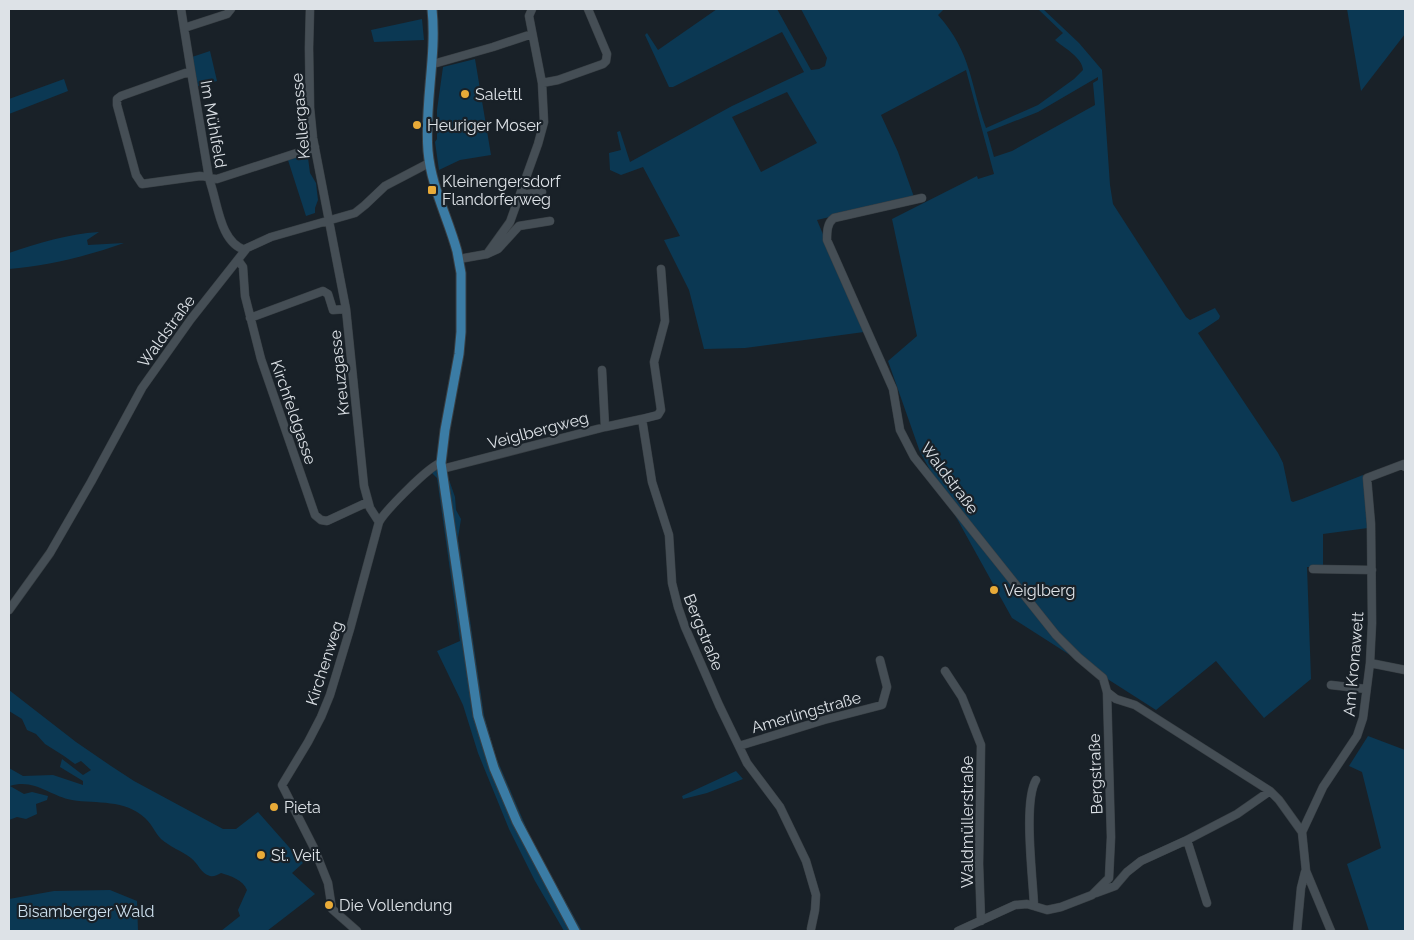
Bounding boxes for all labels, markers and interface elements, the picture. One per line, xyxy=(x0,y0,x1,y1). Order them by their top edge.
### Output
street label: Kellergasse xyxy=(287,72,314,160)
street label: Im Mühlfeld xyxy=(196,79,231,169)
place label: Salettl xyxy=(475,85,523,104)
marker: Salettl xyxy=(459,88,471,100)
place label: Heuriger Moser xyxy=(427,116,542,135)
marker: Heuriger Moser xyxy=(411,119,423,131)
place label: Kleinengersdorf Flandorferweg xyxy=(442,172,561,209)
marker: Kleinengersdorf Flandorferweg xyxy=(426,184,438,196)
street label: Waldstraße xyxy=(134,292,199,371)
street label: Kreuzgasse xyxy=(326,329,353,417)
street label: Kirchfeldgasse xyxy=(267,357,320,467)
street label: Veiglbergweg xyxy=(486,408,591,453)
street label: Waldstraße xyxy=(917,439,983,518)
place label: Veiglberg xyxy=(1004,581,1075,600)
marker: Veiglberg xyxy=(988,584,1000,596)
street label: Bergstraße xyxy=(680,591,728,673)
street label: Am Kronawett xyxy=(1339,610,1368,717)
street label: Kirchenweg xyxy=(302,618,347,708)
street label: Amerlingstraße xyxy=(749,688,863,737)
street label: Bergstraße xyxy=(1085,733,1106,815)
street label: Waldmüllerstraße xyxy=(958,756,977,888)
place label: Pieta xyxy=(284,798,321,817)
marker: Pieta xyxy=(268,801,280,813)
place label: St. Veit xyxy=(271,846,321,865)
marker: St. Veit xyxy=(255,849,267,861)
place label: Die Vollendung xyxy=(339,896,452,915)
marker: Die Vollendung xyxy=(323,899,335,911)
park label: Bisamberger Wald xyxy=(18,902,155,921)

